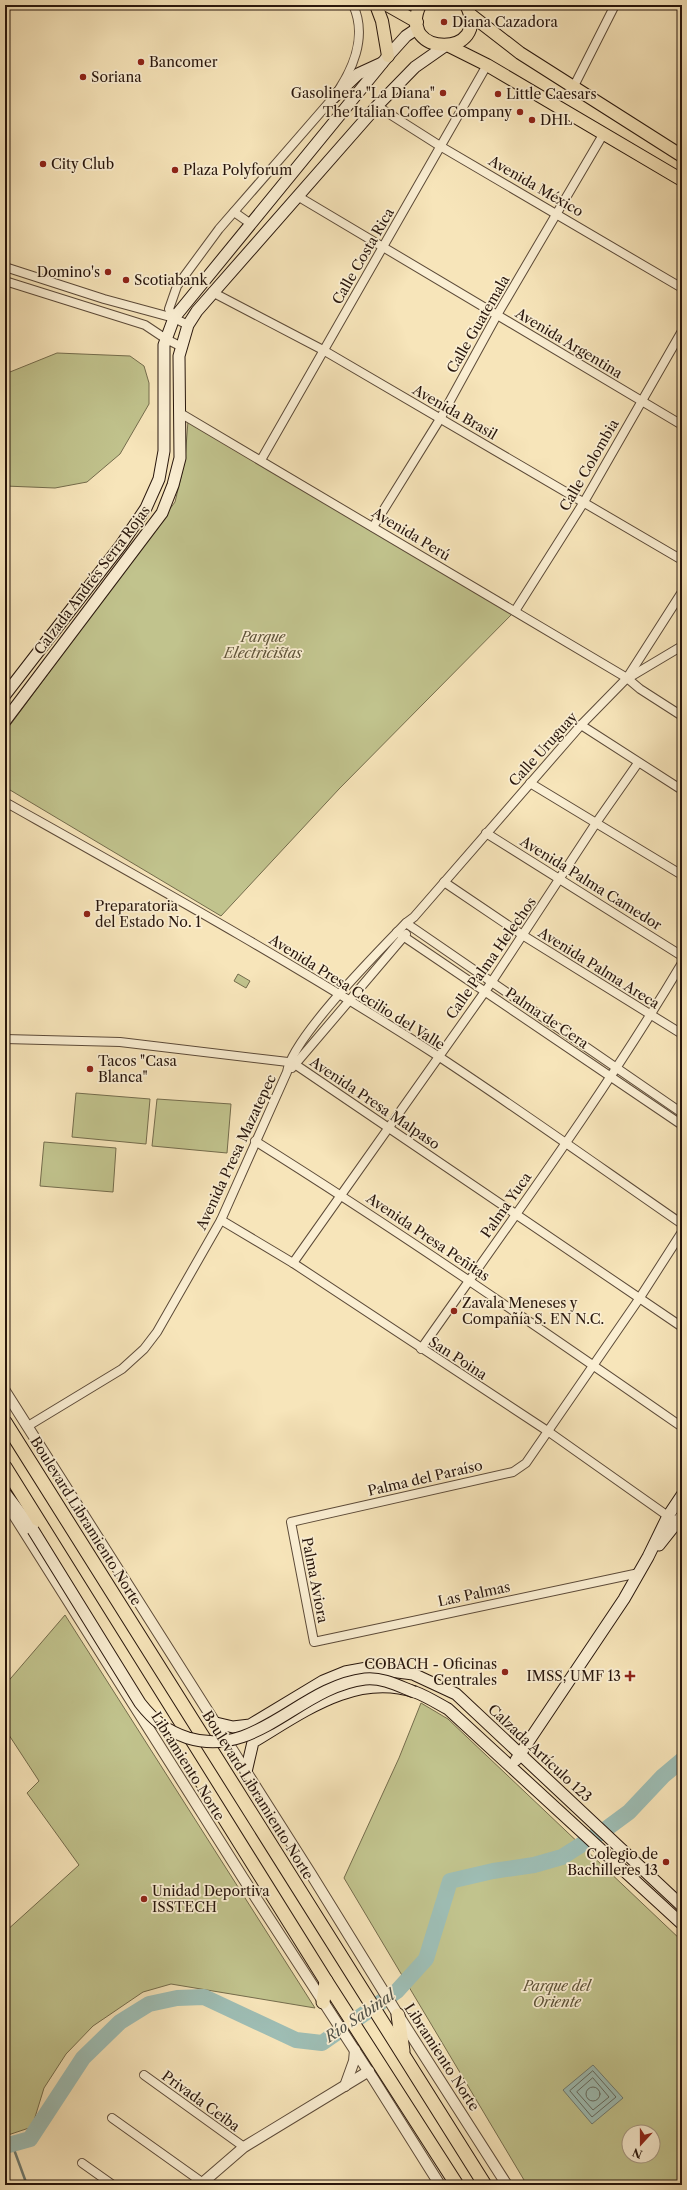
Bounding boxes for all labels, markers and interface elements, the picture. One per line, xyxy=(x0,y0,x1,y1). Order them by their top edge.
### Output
place label: Diana Cazadora xyxy=(452,13,558,31)
marker: Diana Cazadora xyxy=(439,17,449,27)
place label: Bancomer xyxy=(149,53,218,71)
marker: Bancomer xyxy=(136,57,146,67)
place label: Soriana xyxy=(91,68,142,86)
marker: Soriana xyxy=(78,72,88,82)
place label: Gasolinera "La Diana" xyxy=(291,84,435,102)
place label: Little Caesars xyxy=(506,85,597,103)
marker: Gasolinera "La Diana" xyxy=(438,88,448,98)
marker: Little Caesars xyxy=(493,89,503,99)
place label: The Italian Coffee Company xyxy=(323,103,512,121)
marker: The Italian Coffee Company xyxy=(515,107,525,117)
place label: DHL xyxy=(540,111,572,129)
marker: DHL xyxy=(527,115,537,125)
street label: Avenida México xyxy=(485,151,587,220)
place label: City Club xyxy=(51,155,114,173)
marker: City Club xyxy=(38,159,48,169)
place label: Plaza Polyforum xyxy=(183,161,292,179)
marker: Plaza Polyforum xyxy=(170,165,180,175)
street label: Calle Costa Rica xyxy=(328,204,398,308)
place label: Domino's xyxy=(37,263,100,281)
marker: Domino's xyxy=(103,267,113,277)
place label: Scotiabank xyxy=(134,271,209,289)
street label: Calle Guatemala xyxy=(443,271,514,376)
marker: Scotiabank xyxy=(121,275,131,285)
street label: Avenida Argentina xyxy=(511,303,626,382)
street label: Avenida Brasil xyxy=(409,380,500,443)
street label: Calle Colombia xyxy=(555,415,623,514)
street label: Calzada Andrés Serra Rojas xyxy=(30,502,154,658)
street label: Avenida Perú xyxy=(368,503,454,565)
park label: Parque Electricistas xyxy=(223,628,303,662)
street label: Calle Uruguay xyxy=(505,708,581,790)
street label: Avenida Palma Camedor xyxy=(516,831,665,934)
street label: Calle Palma Helechos xyxy=(442,893,540,1023)
place label: Preparatoria del Estado No. 1 xyxy=(95,897,201,931)
marker: Preparatoria del Estado No. 1 xyxy=(82,909,92,919)
street label: Avenida Palma Areca xyxy=(534,923,664,1013)
street label: Avenida Presa Cecilio del Valle xyxy=(265,930,448,1054)
street label: Palma de Cera xyxy=(502,984,593,1053)
place label: Tacos "Casa Blanca" xyxy=(98,1052,178,1086)
street label: Avenida Presa Malpaso xyxy=(306,1052,444,1153)
marker: Tacos "Casa Blanca" xyxy=(85,1064,95,1074)
street label: Avenida Presa Mazatepec xyxy=(192,1071,280,1234)
street label: Palma Yuca xyxy=(477,1168,536,1241)
street label: Avenida Presa Peñitas xyxy=(362,1188,493,1285)
place label: Zavala Meneses y Compañía S. EN N.C. xyxy=(462,1294,604,1328)
marker: Zavala Meneses y Compañía S. EN N.C. xyxy=(449,1306,459,1316)
street label: San Poina xyxy=(425,1332,491,1384)
street label: Boulevard Libramiento Norte xyxy=(26,1433,146,1609)
street label: Palma del Paraíso xyxy=(366,1456,484,1500)
street label: Palma Aviora xyxy=(298,1536,332,1625)
street label: Las Palmas xyxy=(436,1578,512,1610)
place label: COBACH - Oficinas Centrales xyxy=(364,1655,497,1689)
marker: COBACH - Oficinas Centrales xyxy=(500,1667,510,1677)
place label: IMSS, UMF 13 xyxy=(527,1667,621,1685)
marker: IMSS, UMF 13 xyxy=(624,1670,636,1682)
street label: Calzada Artículo 123 xyxy=(484,1700,596,1806)
street label: Boulevard Libramiento Norte xyxy=(198,1707,318,1883)
street label: Libramiento Norte xyxy=(147,1708,229,1824)
place label: Colegio de Bachilleres 13 xyxy=(567,1845,658,1879)
marker: Colegio de Bachilleres 13 xyxy=(661,1857,671,1867)
place label: Unidad Deportiva ISSTECH xyxy=(152,1882,270,1916)
marker: Unidad Deportiva ISSTECH xyxy=(139,1894,149,1904)
park label: Parque del Oriente xyxy=(522,1977,592,2011)
water label: Río Sabinal xyxy=(320,1984,400,2047)
street label: Libramiento Norte xyxy=(400,2000,484,2114)
street label: Privada Ceiba xyxy=(158,2067,244,2136)
north arrow xyxy=(621,2124,661,2164)
text: N xyxy=(630,2145,644,2162)

